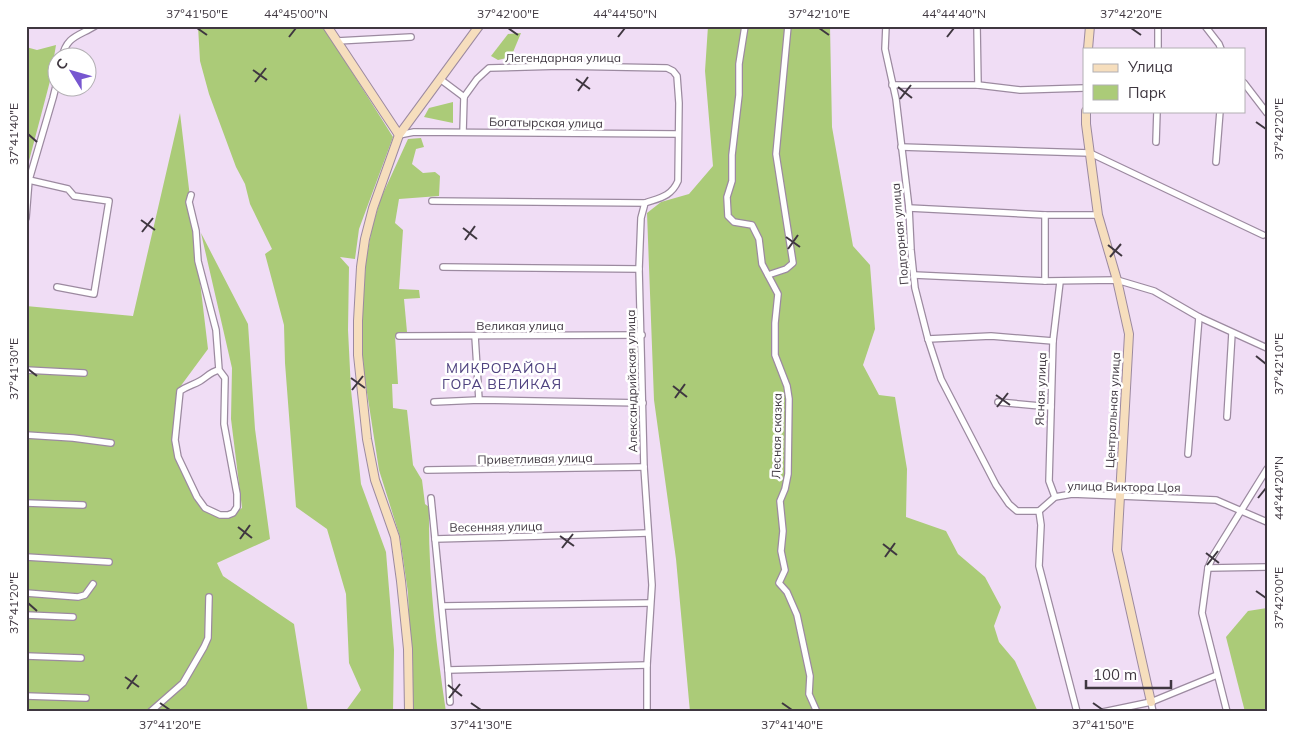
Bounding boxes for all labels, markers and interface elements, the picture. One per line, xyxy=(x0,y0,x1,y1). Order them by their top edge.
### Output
text: 37°41'50"E xyxy=(166,6,228,21)
text: 44°45'00"N xyxy=(264,6,328,21)
text: 37°42'00"E xyxy=(477,6,539,21)
text: 44°44'50"N xyxy=(593,6,657,21)
text: 37°42'10"E xyxy=(788,6,850,21)
text: 44°44'40"N xyxy=(922,6,986,21)
text: 37°42'20"E xyxy=(1100,6,1162,21)
north arrow xyxy=(48,48,98,98)
legend xyxy=(1083,48,1246,112)
street label: Легендарная улица xyxy=(505,50,621,65)
text: С xyxy=(52,55,72,73)
text: Улица xyxy=(1127,57,1173,76)
text: Парк xyxy=(1128,83,1167,102)
text: 37°42'20"E xyxy=(1271,98,1286,160)
text: 37°41'40"E xyxy=(6,103,21,165)
street label: Богатырская улица xyxy=(489,114,603,131)
street label: Подгорная улица xyxy=(888,182,911,286)
street label: Александрийская улица xyxy=(623,309,640,453)
street label: Великая улица xyxy=(476,318,564,333)
text: 37°42'10"E xyxy=(1271,333,1286,395)
text: 37°41'30"E xyxy=(6,338,21,400)
street label: Центральная улица xyxy=(1102,351,1123,468)
street label: Ясная улица xyxy=(1032,352,1049,426)
district label: МИКРОРАЙОН ГОРА ВЕЛИКАЯ xyxy=(442,359,562,393)
street label: Лесная сказка xyxy=(768,393,785,479)
street label: Приветливая улица xyxy=(477,450,593,467)
text: 44°44'20"N xyxy=(1271,456,1286,520)
street label: улица Виктора Цоя xyxy=(1067,478,1181,495)
street label: Весенняя улица xyxy=(449,518,543,535)
text: 37°42'00"E xyxy=(1271,567,1286,629)
text: 37°41'20"E xyxy=(6,572,21,634)
scale bar xyxy=(1086,658,1170,690)
text: 100 m xyxy=(1093,665,1137,684)
text: 37°41'20"E xyxy=(139,717,201,732)
text: 37°41'30"E xyxy=(450,717,512,732)
text: 37°41'40"E xyxy=(761,717,823,732)
text: 37°41'50"E xyxy=(1072,717,1134,732)

